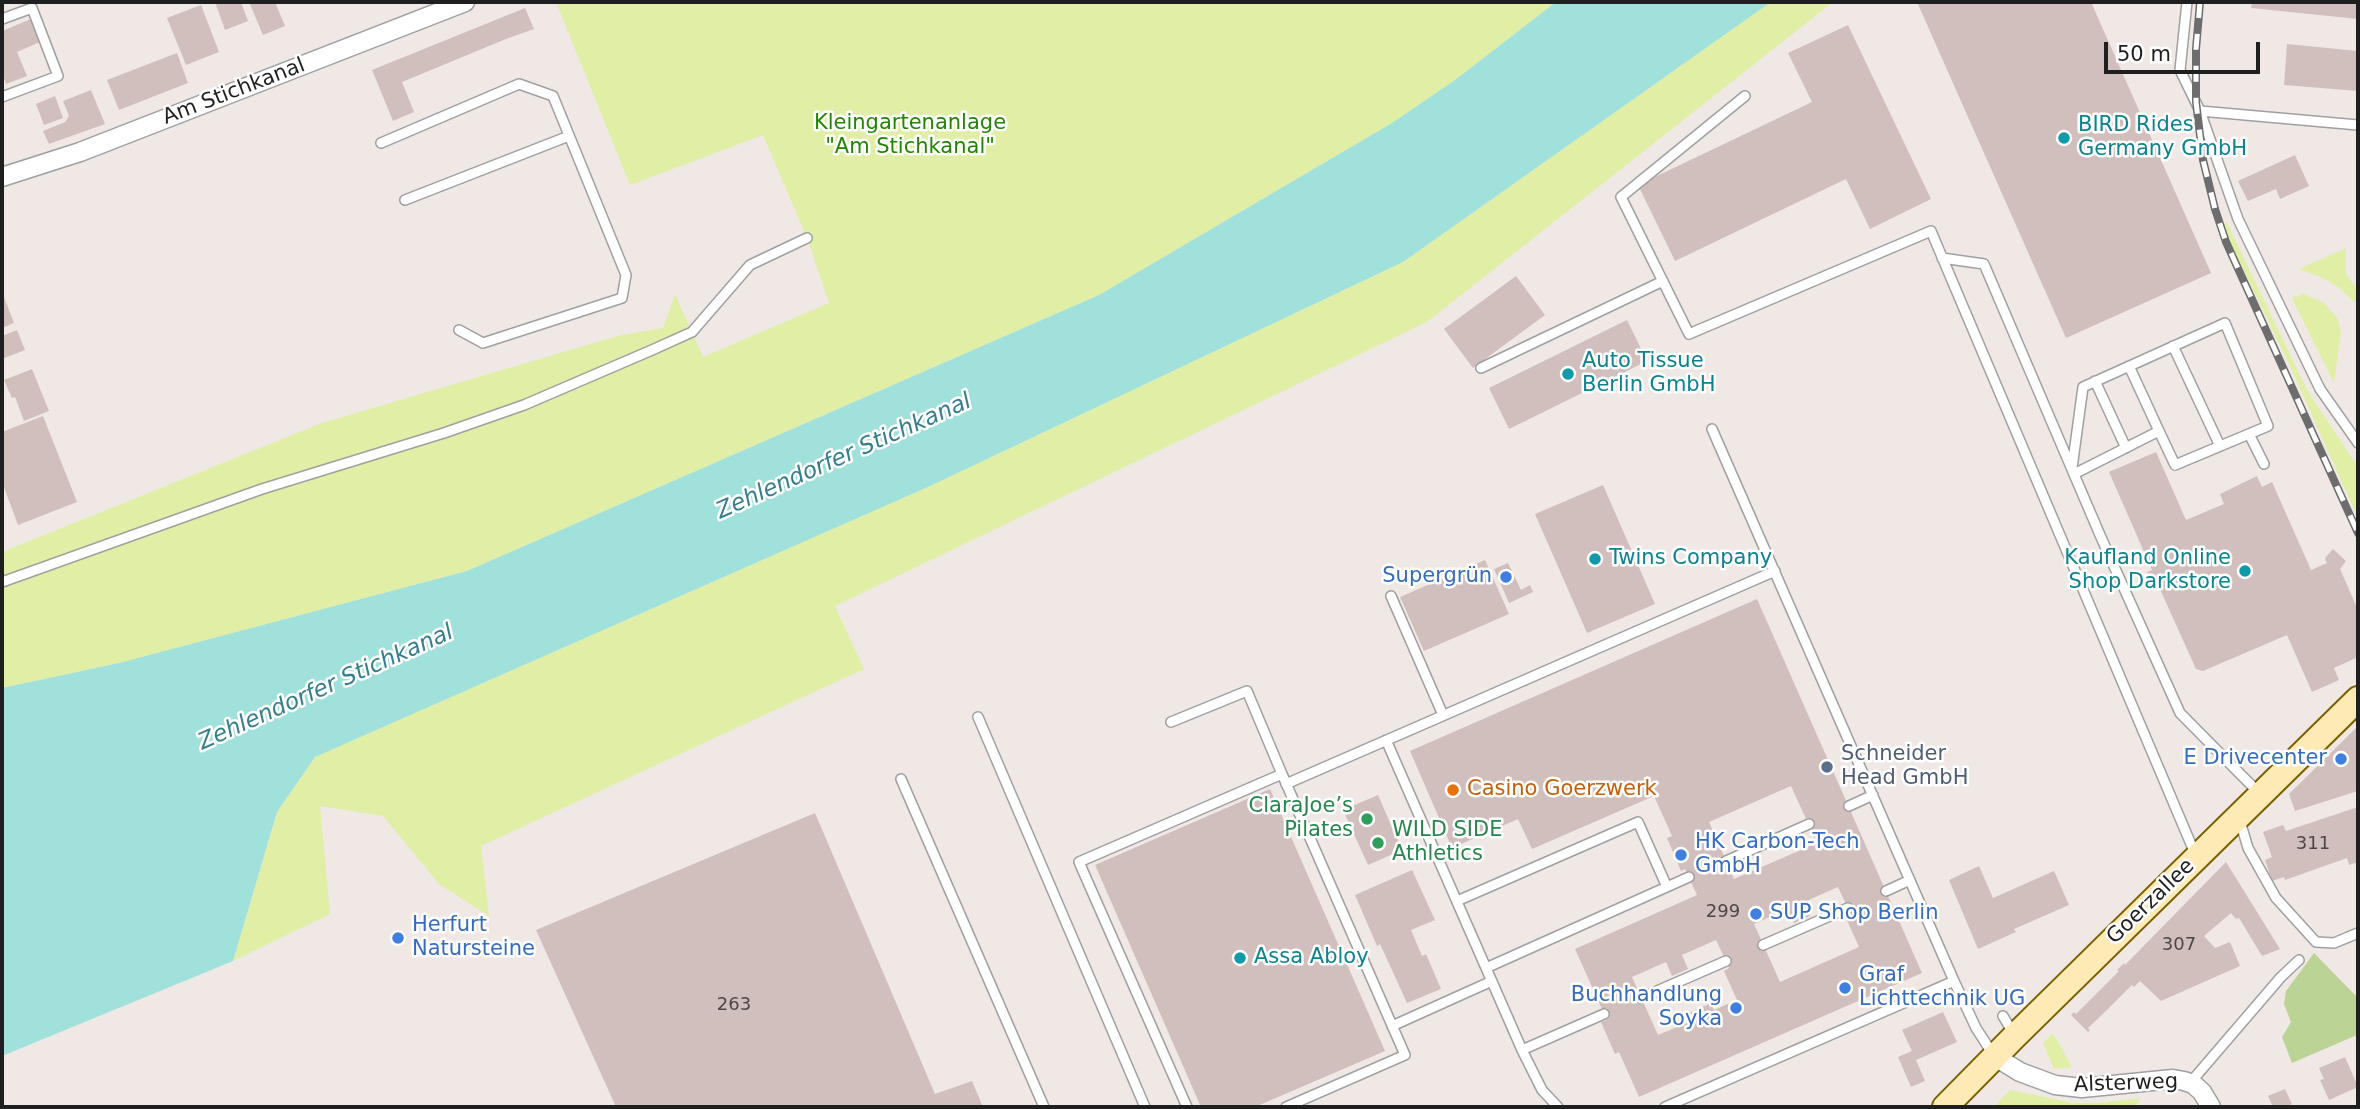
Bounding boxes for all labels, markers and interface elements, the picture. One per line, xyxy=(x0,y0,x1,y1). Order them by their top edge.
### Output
scale bar xyxy=(2108,28,2264,72)
text: 50 m xyxy=(2117,42,2171,66)
street label: Am Stichkanal xyxy=(159,53,309,131)
park label: Kleingartenanlage "Am Stichkanal" xyxy=(814,111,1006,161)
place label: BIRD Rides Germany GmbH xyxy=(2078,113,2247,163)
marker: BIRD Rides Germany GmbH xyxy=(2056,130,2072,146)
place label: Auto Tissue Berlin GmbH xyxy=(1582,349,1715,399)
marker: Auto Tissue Berlin GmbH xyxy=(1560,366,1576,382)
water label: Zehlendorfer Stichkanal xyxy=(712,388,976,526)
place label: Twins Company xyxy=(1609,546,1772,572)
place label: Kaufland Online Shop Darkstore xyxy=(2064,546,2231,596)
marker: Twins Company xyxy=(1587,551,1603,567)
marker: Kaufland Online Shop Darkstore xyxy=(2237,563,2253,579)
place label: Supergrün xyxy=(1382,564,1492,590)
marker: Supergrün xyxy=(1498,569,1514,585)
water label: Zehlendorfer Stichkanal xyxy=(194,619,458,757)
place label: Schneider Head GmbH xyxy=(1841,742,1968,792)
place label: E Drivecenter xyxy=(2184,746,2327,772)
marker: E Drivecenter xyxy=(2333,751,2349,767)
marker: Schneider Head GmbH xyxy=(1819,759,1835,775)
place label: Casino Goerzwerk xyxy=(1467,777,1657,803)
marker: Casino Goerzwerk xyxy=(1445,782,1461,798)
place label: ClaraJoe’s Pilates xyxy=(1249,794,1353,844)
marker: ClaraJoe’s Pilates xyxy=(1359,811,1375,827)
place label: WILD SIDE Athletics xyxy=(1392,818,1502,868)
place label: HK Carbon-Tech GmbH xyxy=(1695,830,1860,880)
house number: 311 xyxy=(2296,833,2330,855)
marker: WILD SIDE Athletics xyxy=(1370,835,1386,851)
marker: HK Carbon-Tech GmbH xyxy=(1673,847,1689,863)
street label: Goerzallee xyxy=(2102,854,2200,950)
house number: 299 xyxy=(1706,901,1740,923)
place label: SUP Shop Berlin xyxy=(1770,901,1938,927)
marker: SUP Shop Berlin xyxy=(1748,906,1764,922)
place label: Herfurt Natursteine xyxy=(412,913,535,963)
marker: Herfurt Natursteine xyxy=(390,930,406,946)
house number: 307 xyxy=(2162,934,2196,956)
place label: Assa Abloy xyxy=(1254,945,1369,971)
marker: Assa Abloy xyxy=(1232,950,1248,966)
place label: Graf Lichttechnik UG xyxy=(1859,963,2025,1013)
marker: Graf Lichttechnik UG xyxy=(1837,980,1853,996)
place label: Buchhandlung Soyka xyxy=(1571,983,1722,1033)
house number: 263 xyxy=(717,994,751,1016)
marker: Buchhandlung Soyka xyxy=(1728,1000,1744,1016)
street label: Alsterweg xyxy=(2073,1070,2179,1098)

